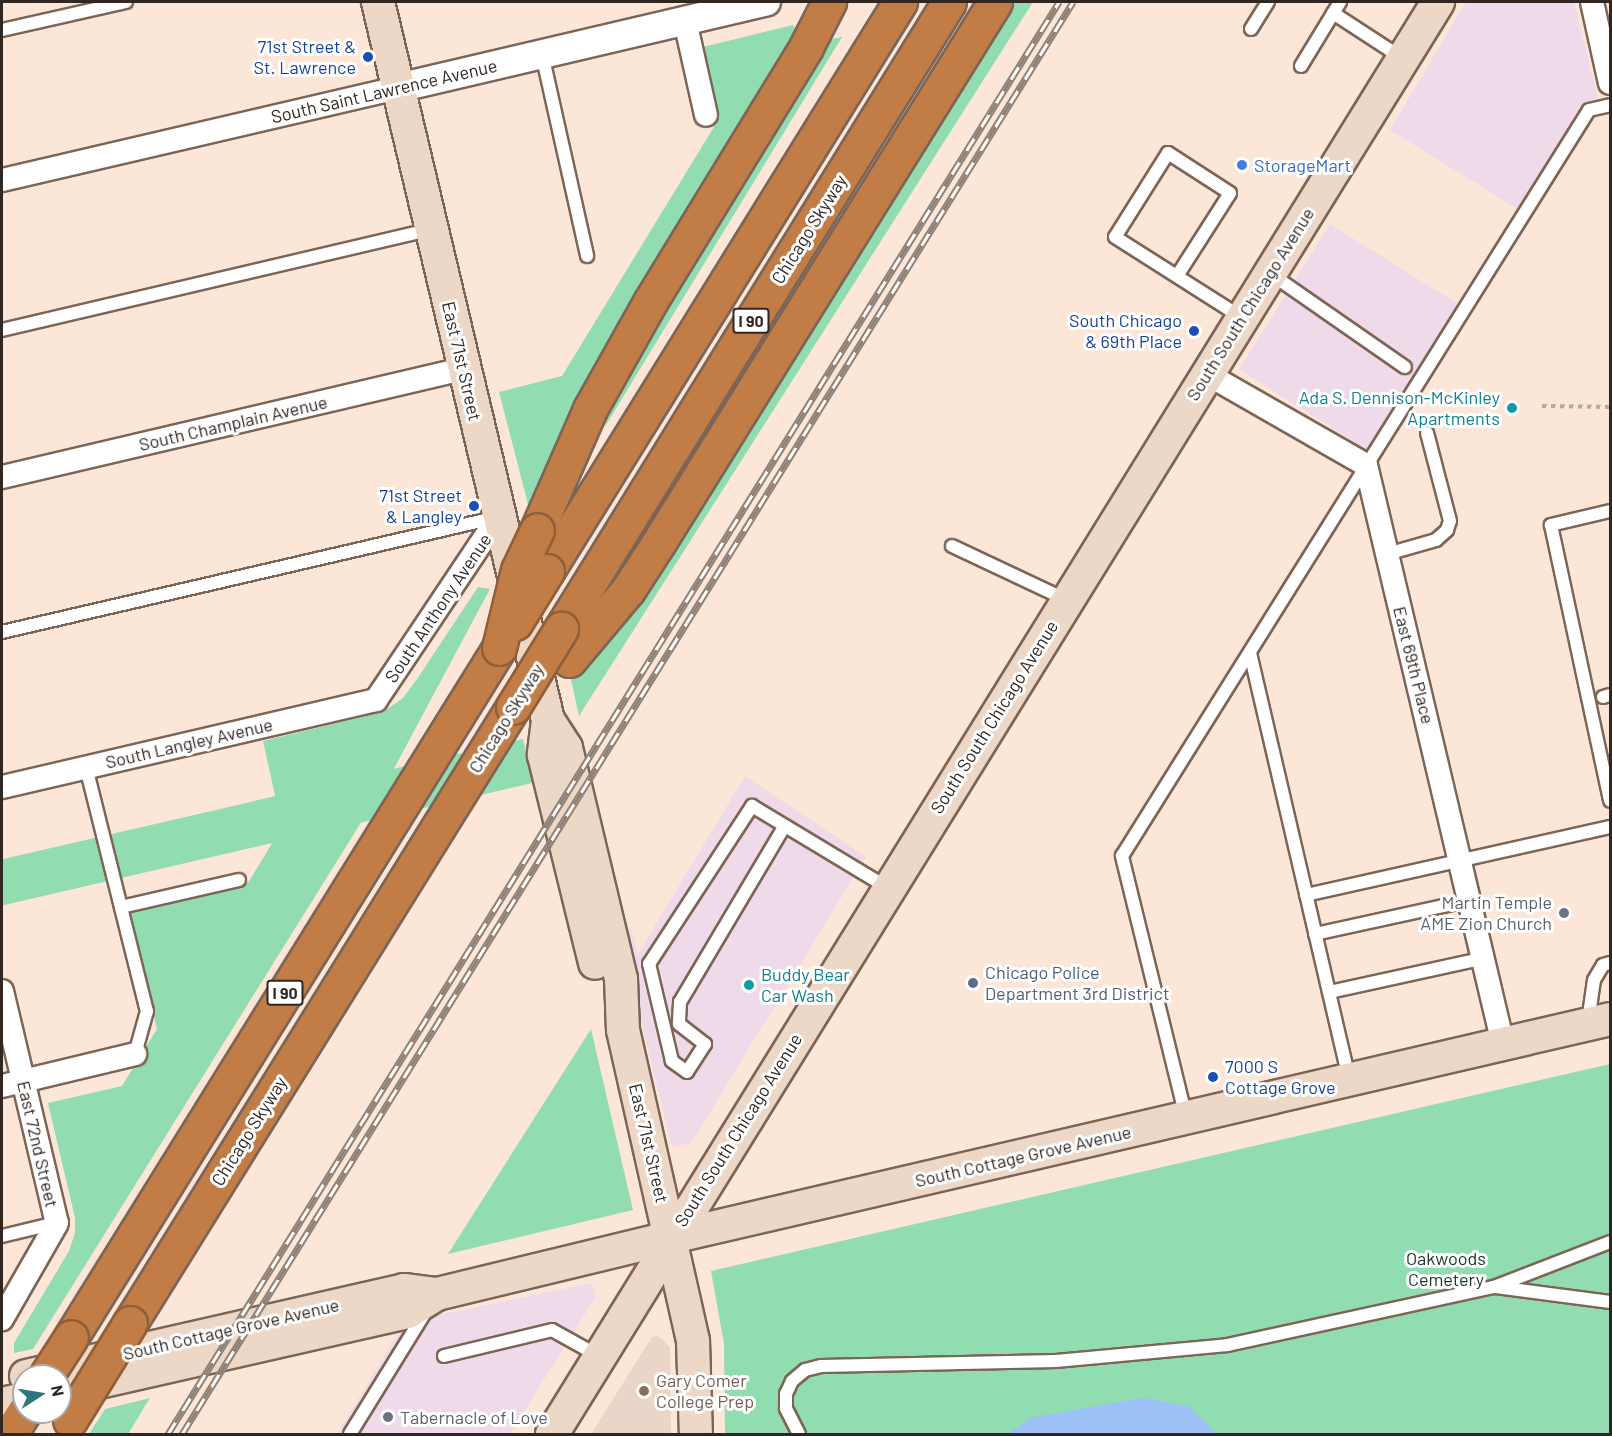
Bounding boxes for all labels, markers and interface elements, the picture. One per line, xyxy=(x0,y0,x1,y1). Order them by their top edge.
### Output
place label: 71st Street & St. Lawrence xyxy=(254,36,356,78)
marker: 71st Street & St. Lawrence xyxy=(361,50,375,64)
street label: South Saint Lawrence Avenue xyxy=(269,54,499,128)
place label: StorageMart xyxy=(1254,154,1351,176)
marker: StorageMart xyxy=(1235,158,1249,172)
street label: Chicago Skyway xyxy=(767,170,851,288)
street label: South South Chicago Avenue xyxy=(1182,203,1318,405)
street label: East 71st Street xyxy=(438,299,486,423)
road number: I 90 xyxy=(732,308,771,334)
place label: South Chicago & 69th Place xyxy=(1069,310,1182,352)
marker: South Chicago & 69th Place xyxy=(1187,324,1201,338)
place label: Ada S. Dennison-McKinley Apartments xyxy=(1299,387,1500,430)
street label: South Champlain Avenue xyxy=(137,391,329,455)
marker: Ada S. Dennison-McKinley Apartments xyxy=(1505,401,1519,415)
place label: 71st Street & Langley xyxy=(379,485,462,528)
marker: 71st Street & Langley xyxy=(467,499,481,513)
street label: South Anthony Avenue xyxy=(380,529,496,687)
street label: East 69th Place xyxy=(1389,604,1439,726)
street label: South South Chicago Avenue xyxy=(926,616,1062,818)
street label: Chicago Skyway xyxy=(464,659,548,777)
street label: South Langley Avenue xyxy=(103,713,275,773)
place label: Martin Temple AME Zion Church xyxy=(1420,892,1552,934)
marker: Martin Temple AME Zion Church xyxy=(1557,906,1571,920)
place label: Chicago Police Department 3rd District xyxy=(985,962,1170,1004)
place label: Buddy Bear Car Wash xyxy=(761,964,850,1006)
marker: Chicago Police Department 3rd District xyxy=(966,976,980,990)
marker: Buddy Bear Car Wash xyxy=(742,978,756,992)
road number: I 90 xyxy=(266,980,304,1006)
street label: South South Chicago Avenue xyxy=(670,1029,806,1231)
place label: 7000 S Cottage Grove xyxy=(1225,1056,1336,1098)
marker: 7000 S Cottage Grove xyxy=(1206,1070,1220,1084)
street label: Chicago Skyway xyxy=(207,1072,291,1190)
street label: East 72nd Street xyxy=(13,1079,63,1209)
street label: East 71st Street xyxy=(625,1081,673,1205)
street label: South Cottage Grove Avenue xyxy=(913,1121,1133,1191)
park label: Oakwoods Cemetery xyxy=(1406,1248,1486,1290)
street label: South Cottage Grove Avenue xyxy=(121,1294,341,1364)
north arrow xyxy=(12,1364,72,1424)
place label: Gary Comer College Prep xyxy=(656,1370,754,1412)
text: N xyxy=(48,1383,69,1398)
marker: Gary Comer College Prep xyxy=(637,1384,651,1398)
place label: Tabernacle of Love xyxy=(400,1406,548,1428)
marker: Tabernacle of Love xyxy=(381,1410,395,1424)

